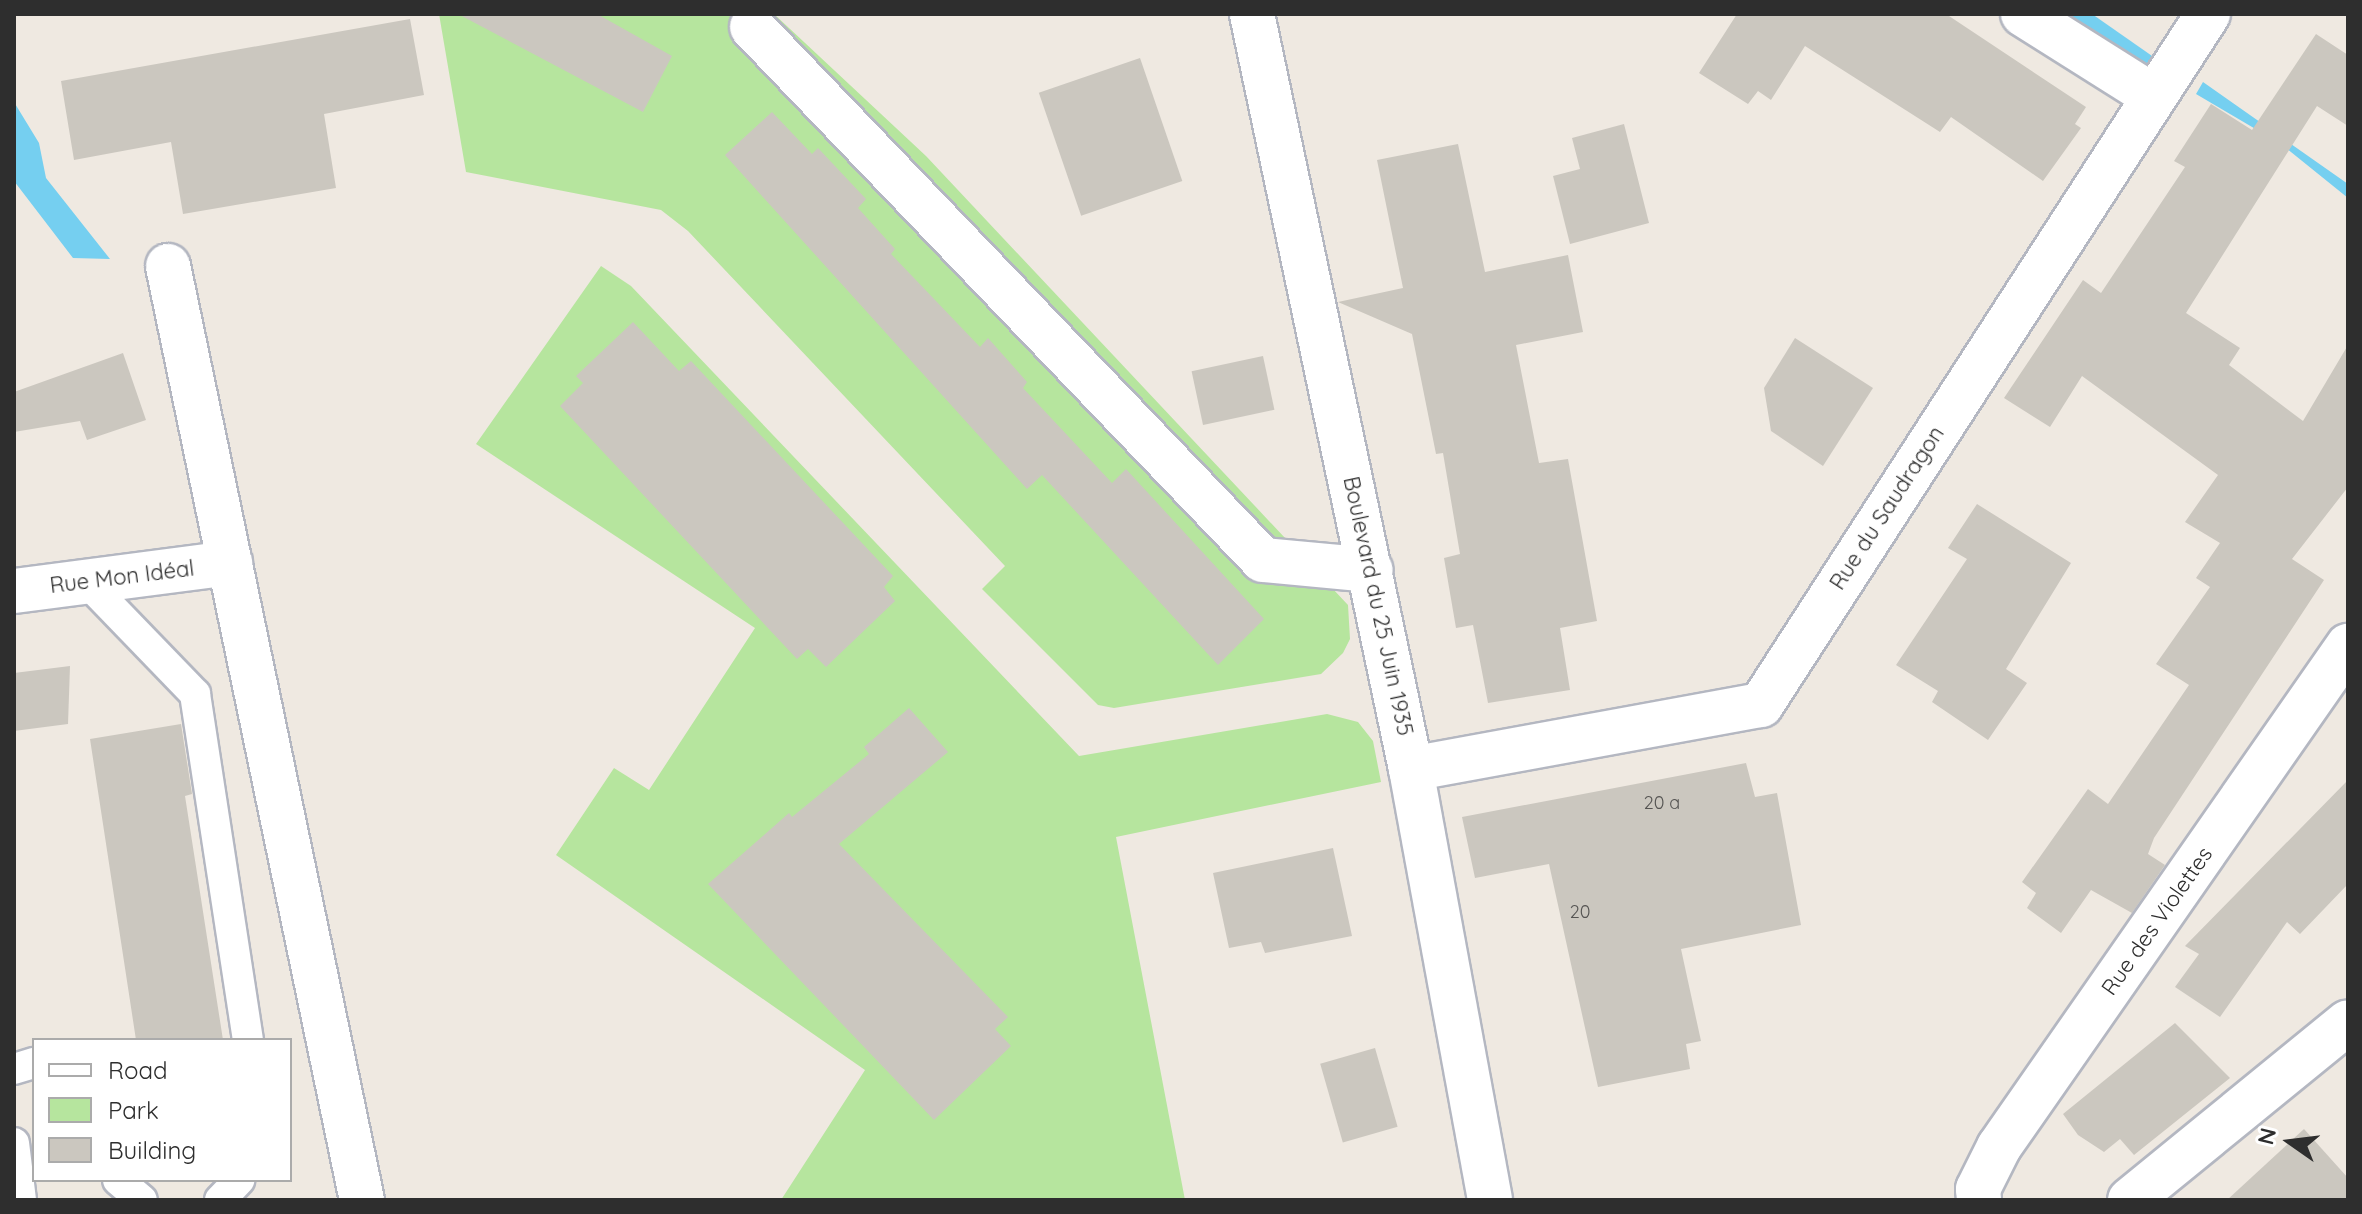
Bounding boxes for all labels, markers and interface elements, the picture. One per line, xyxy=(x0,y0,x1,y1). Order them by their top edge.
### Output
street label: Rue du Saudragon xyxy=(1824,421,1950,595)
street label: Boulevard du 25 Juin 1935 xyxy=(1338,474,1418,738)
street label: Rue Mon Idéal xyxy=(48,555,196,599)
house number: 20 a xyxy=(1644,792,1680,814)
street label: Rue des Violettes xyxy=(2096,842,2218,1000)
house number: 20 xyxy=(1570,901,1590,923)
legend xyxy=(32,1038,292,1182)
text: Road xyxy=(108,1055,168,1085)
text: Park xyxy=(108,1095,159,1125)
north arrow xyxy=(2250,1102,2330,1182)
text: N xyxy=(2251,1125,2282,1147)
text: Building xyxy=(108,1135,196,1165)

